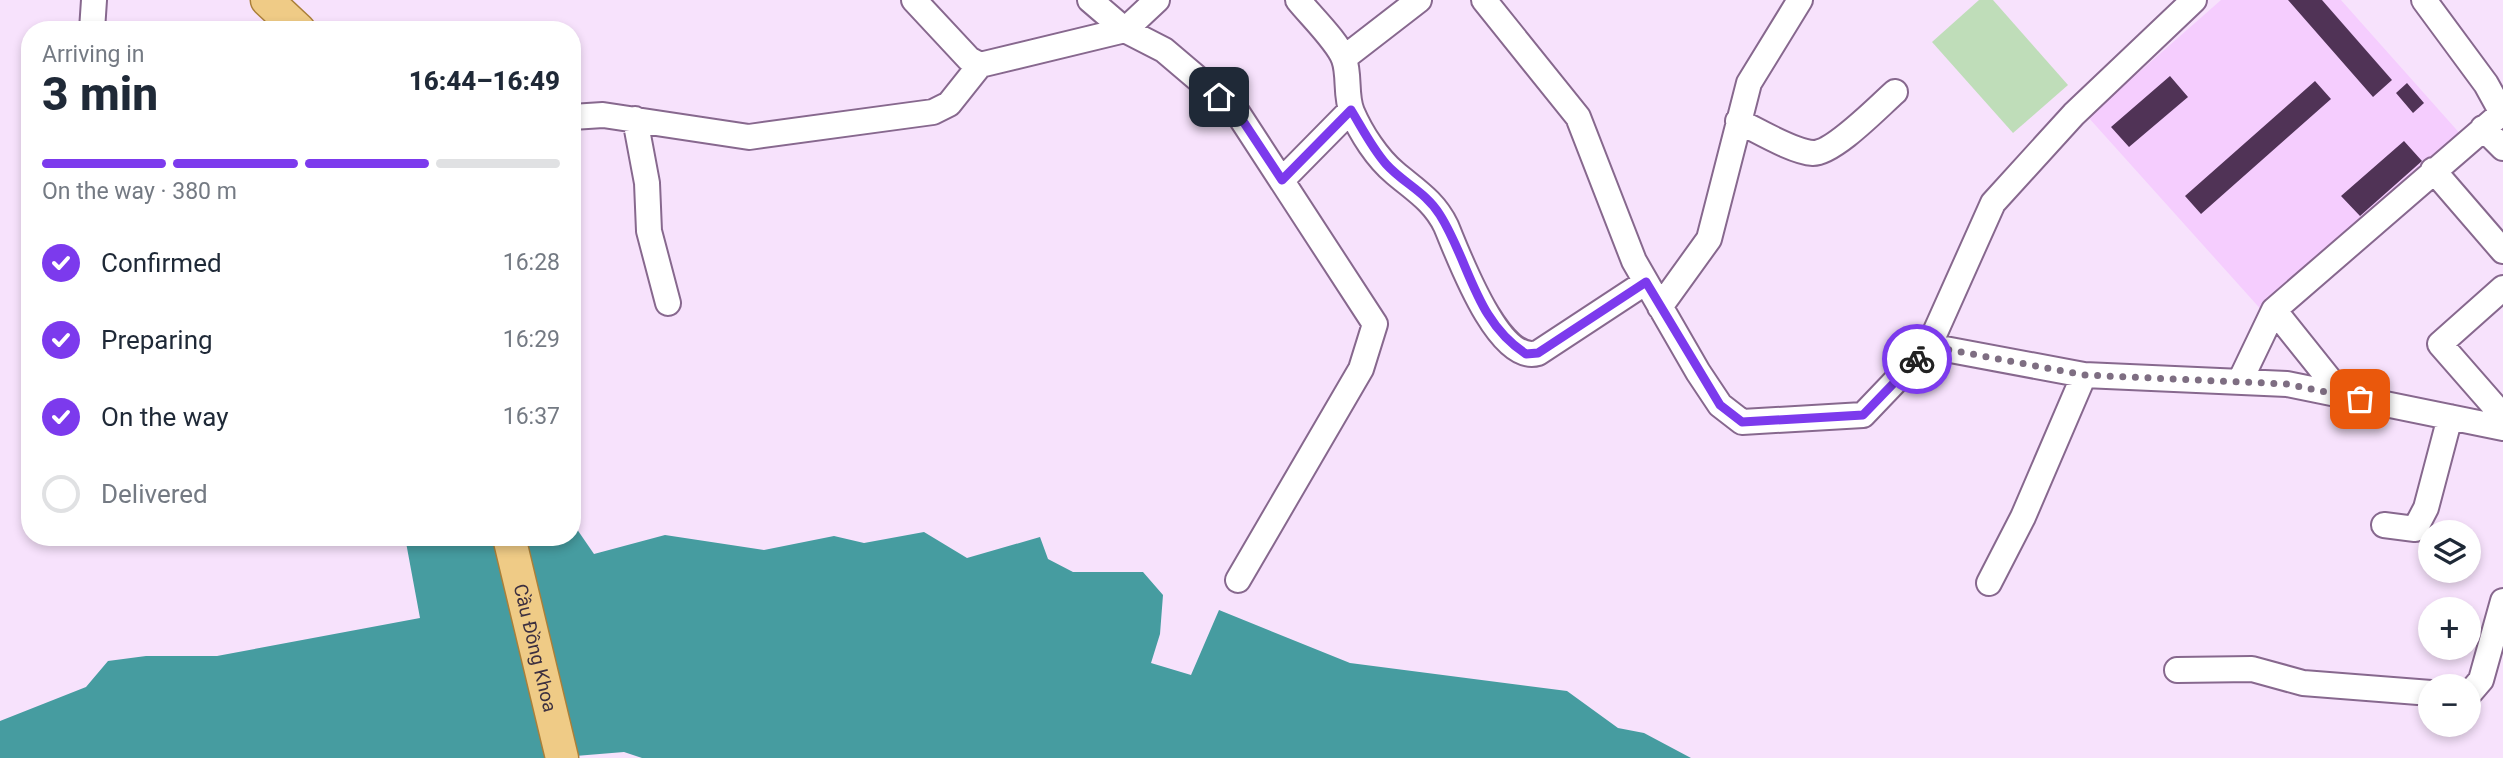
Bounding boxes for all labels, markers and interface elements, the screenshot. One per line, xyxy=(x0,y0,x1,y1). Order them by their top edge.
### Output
text: Arriving in xyxy=(42,41,145,68)
text: 16:44–16:49 xyxy=(409,66,560,96)
text: 3 min xyxy=(42,67,158,121)
pin xyxy=(1189,67,1249,127)
icon: home xyxy=(1200,78,1238,116)
text: On the way · 380 m xyxy=(42,178,237,205)
icon: check xyxy=(42,244,80,282)
text: Confirmed xyxy=(101,248,222,278)
text: 16:28 xyxy=(503,249,560,276)
icon: check xyxy=(42,321,80,359)
courier xyxy=(1882,324,1952,394)
text: Preparing xyxy=(101,325,213,355)
text: 16:29 xyxy=(503,326,560,353)
icon: bike xyxy=(1898,340,1936,378)
pin xyxy=(2330,369,2390,429)
icon: bag xyxy=(2341,380,2379,418)
icon: check xyxy=(42,398,80,436)
text: On the way xyxy=(101,402,229,432)
text: 16:37 xyxy=(503,403,560,430)
text: Delivered xyxy=(101,479,208,509)
map controls xyxy=(2418,520,2481,737)
button: layers xyxy=(2418,520,2481,583)
street label: Cầu Đồng Khoa xyxy=(509,581,562,714)
button: + xyxy=(2418,597,2481,660)
button: − xyxy=(2418,674,2481,737)

